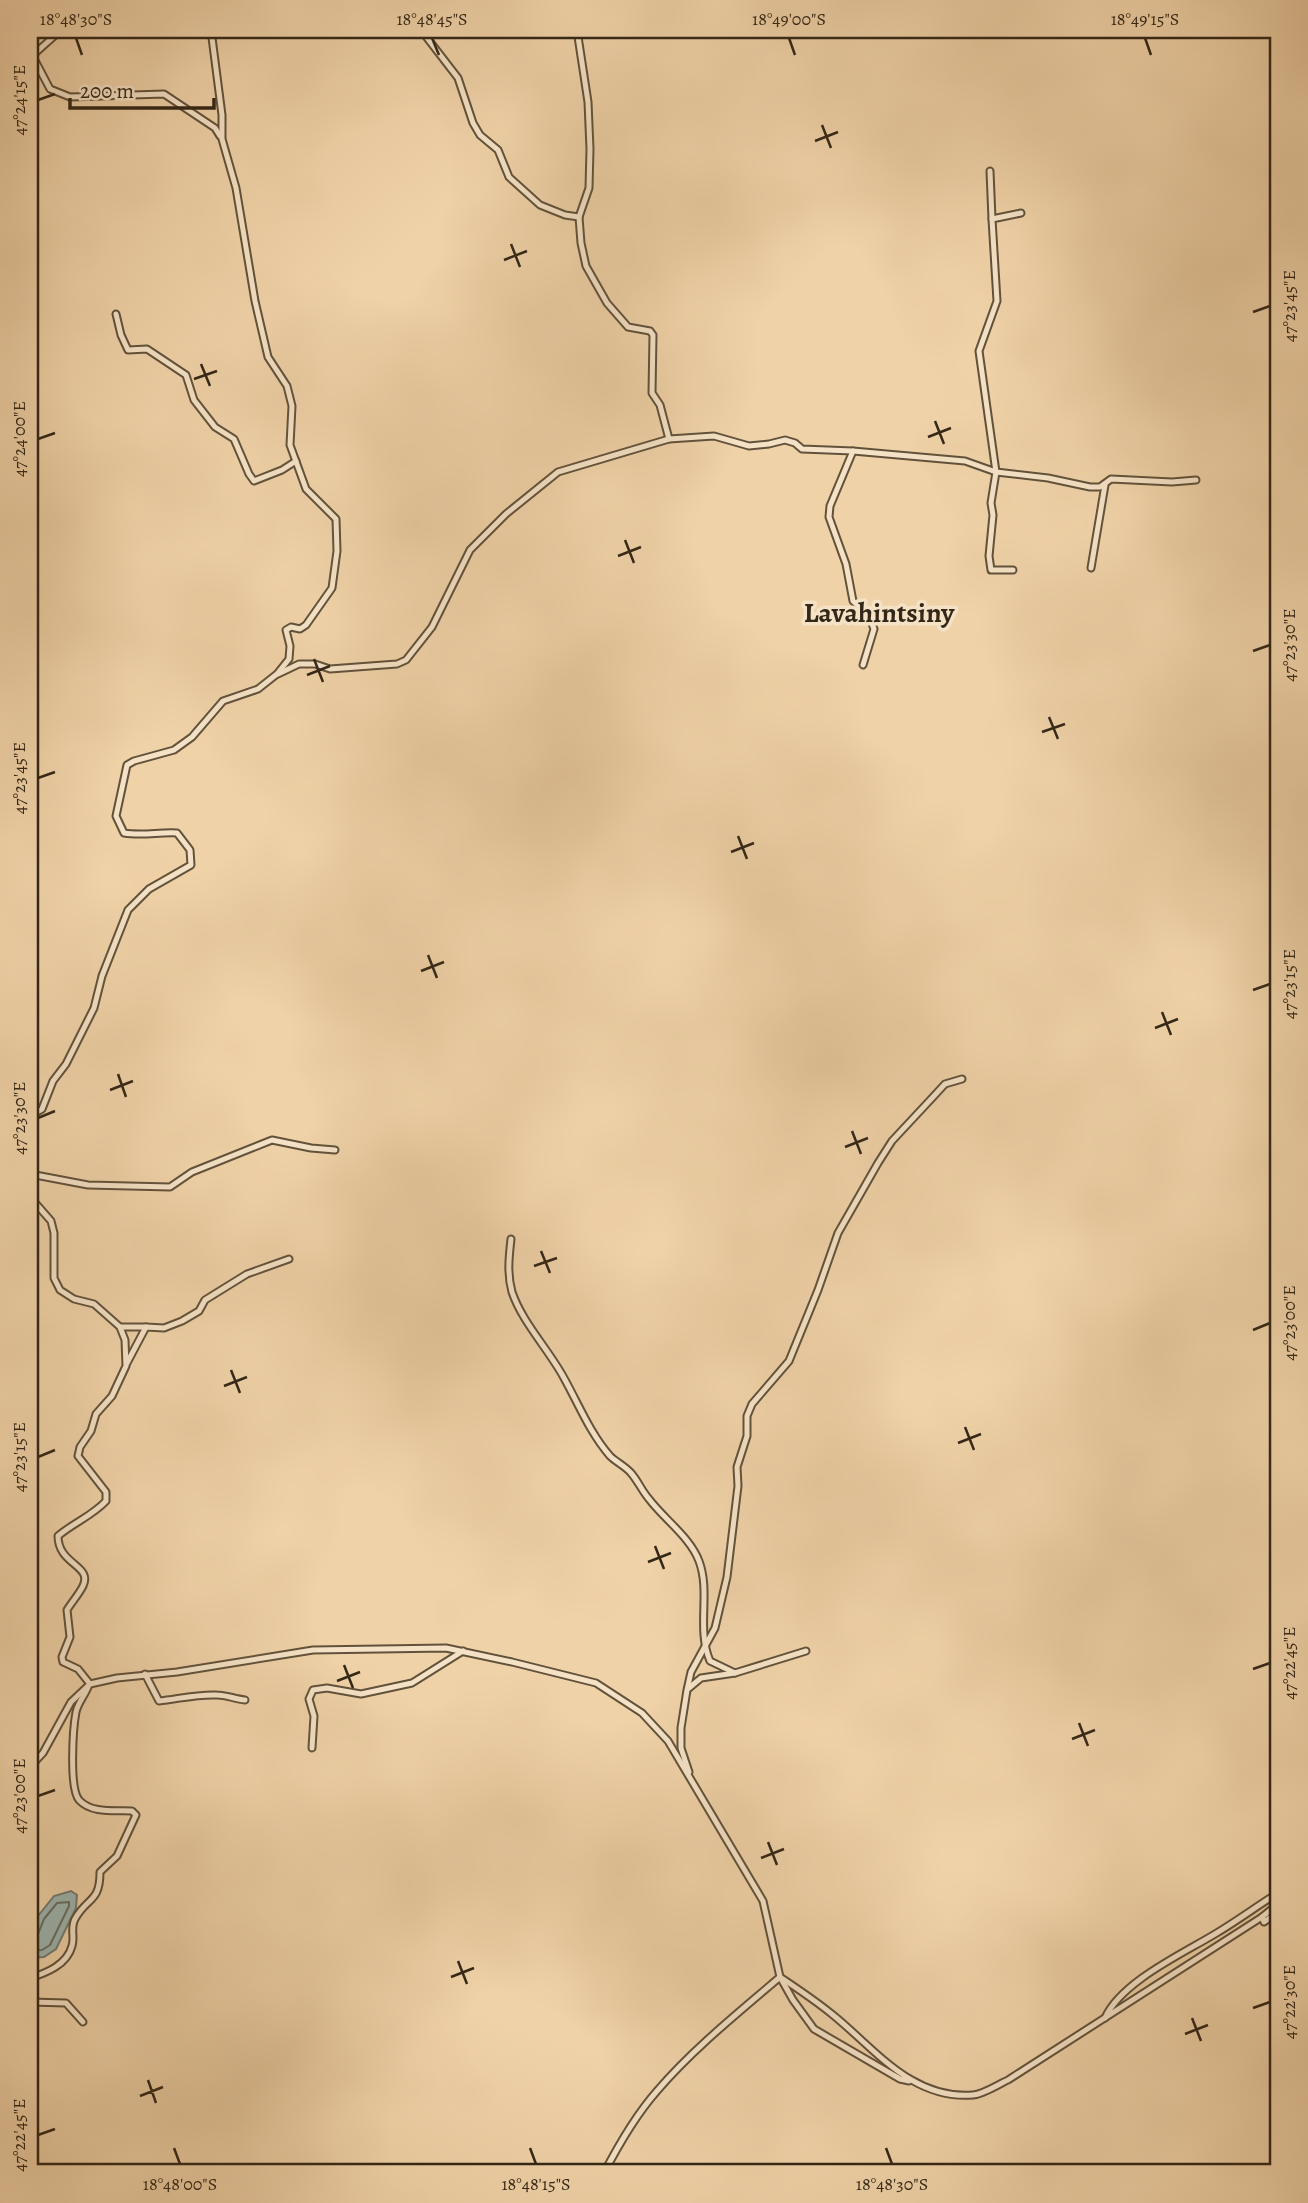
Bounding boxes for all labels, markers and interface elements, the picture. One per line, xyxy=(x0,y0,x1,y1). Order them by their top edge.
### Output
text: 18°48'30"S xyxy=(40,7,112,31)
text: 18°48'45"S xyxy=(396,7,468,31)
text: 18°49'00"S xyxy=(752,7,826,31)
text: 18°49'15"S xyxy=(1111,7,1179,31)
text: 47°24'15"E xyxy=(7,65,31,135)
scale bar xyxy=(70,66,214,110)
text: 200 m xyxy=(80,77,134,105)
text: 47°23'45"E xyxy=(1277,270,1301,342)
text: 47°24'00"E xyxy=(7,401,31,477)
district label: Lavahintsiny xyxy=(804,594,955,632)
text: 47°23'30"E xyxy=(1277,608,1301,682)
text: 47°23'45"E xyxy=(7,742,31,814)
text: 47°23'15"E xyxy=(1277,949,1301,1019)
text: 47°23'30"E xyxy=(7,1081,31,1155)
text: 47°23'00"E xyxy=(1277,1285,1301,1361)
text: 47°23'15"E xyxy=(7,1422,31,1492)
text: 47°22'45"E xyxy=(1277,1626,1301,1700)
text: 47°23'00"E xyxy=(7,1758,31,1834)
text: 47°22'30"E xyxy=(1277,1965,1301,2039)
text: 47°22'45"E xyxy=(7,2098,31,2172)
text: 18°48'00"S xyxy=(143,2172,217,2196)
text: 18°48'15"S xyxy=(501,2172,571,2196)
text: 18°48'30"S xyxy=(856,2172,928,2196)

